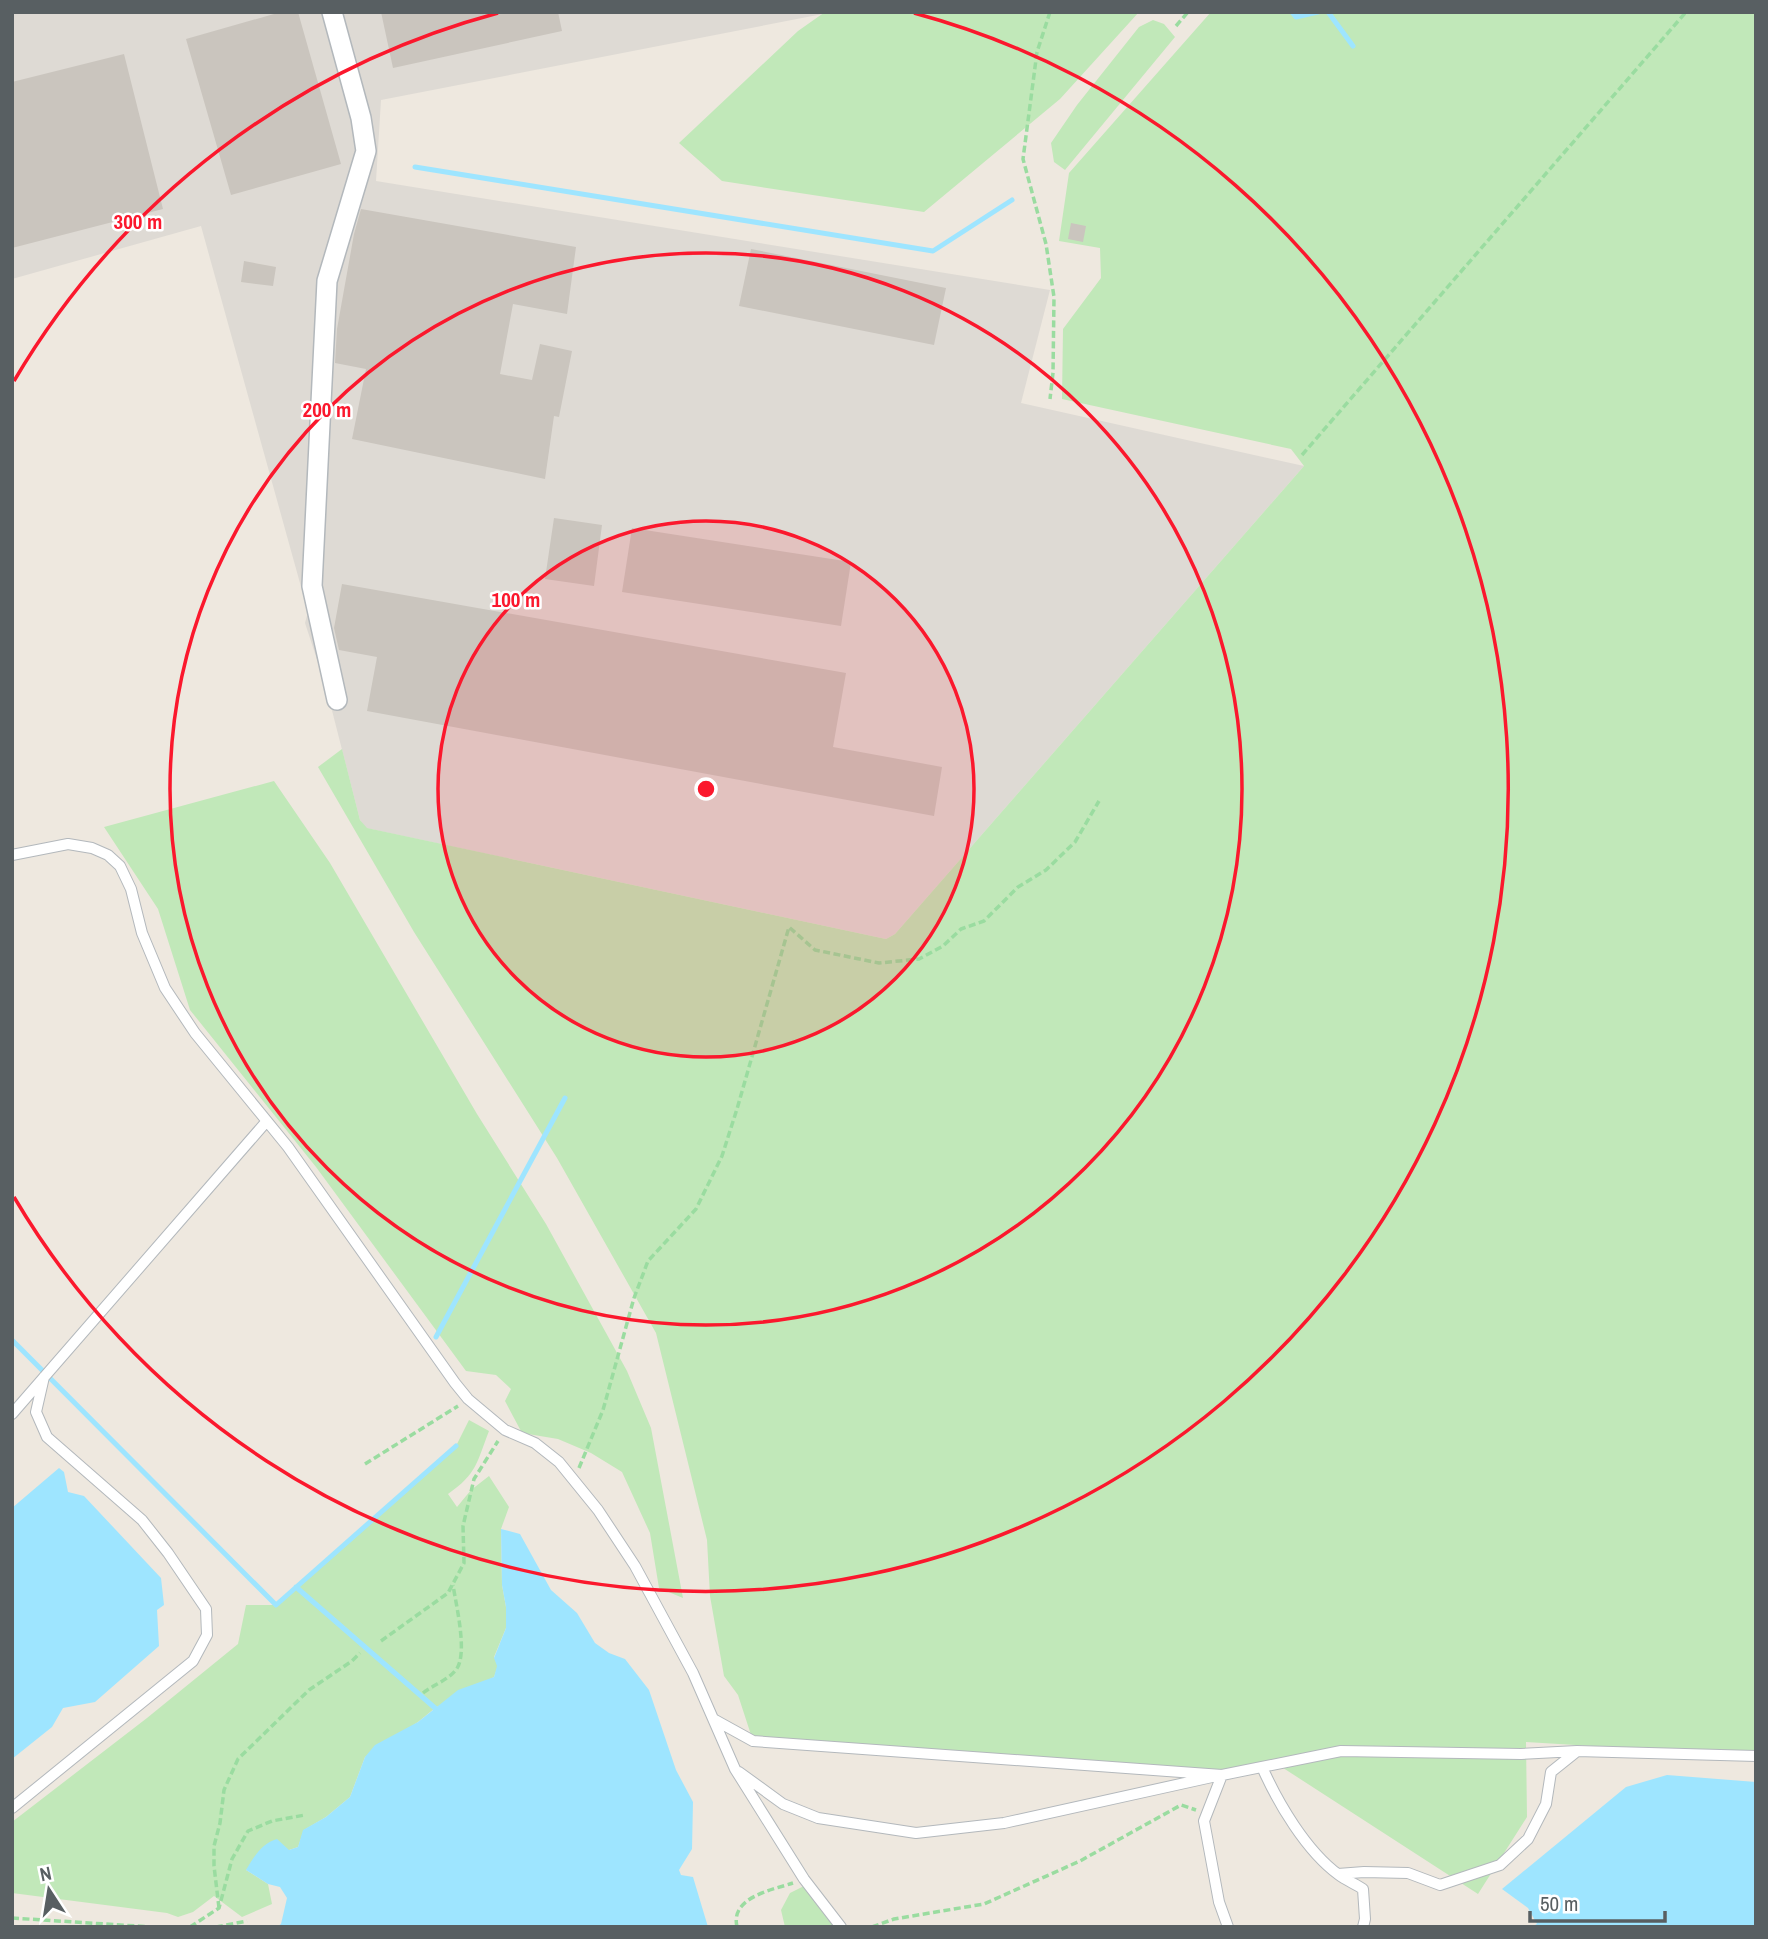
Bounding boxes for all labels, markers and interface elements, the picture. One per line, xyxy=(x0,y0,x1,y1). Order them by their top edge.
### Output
text: 300 m xyxy=(114,207,162,236)
text: 200 m xyxy=(303,395,351,424)
text: 100 m xyxy=(492,585,540,614)
centre of rings xyxy=(694,777,718,801)
north arrow xyxy=(14,1855,84,1925)
text: N xyxy=(37,1859,54,1887)
scale bar xyxy=(1530,1880,1665,1924)
text: 50 m xyxy=(1540,1889,1578,1918)

